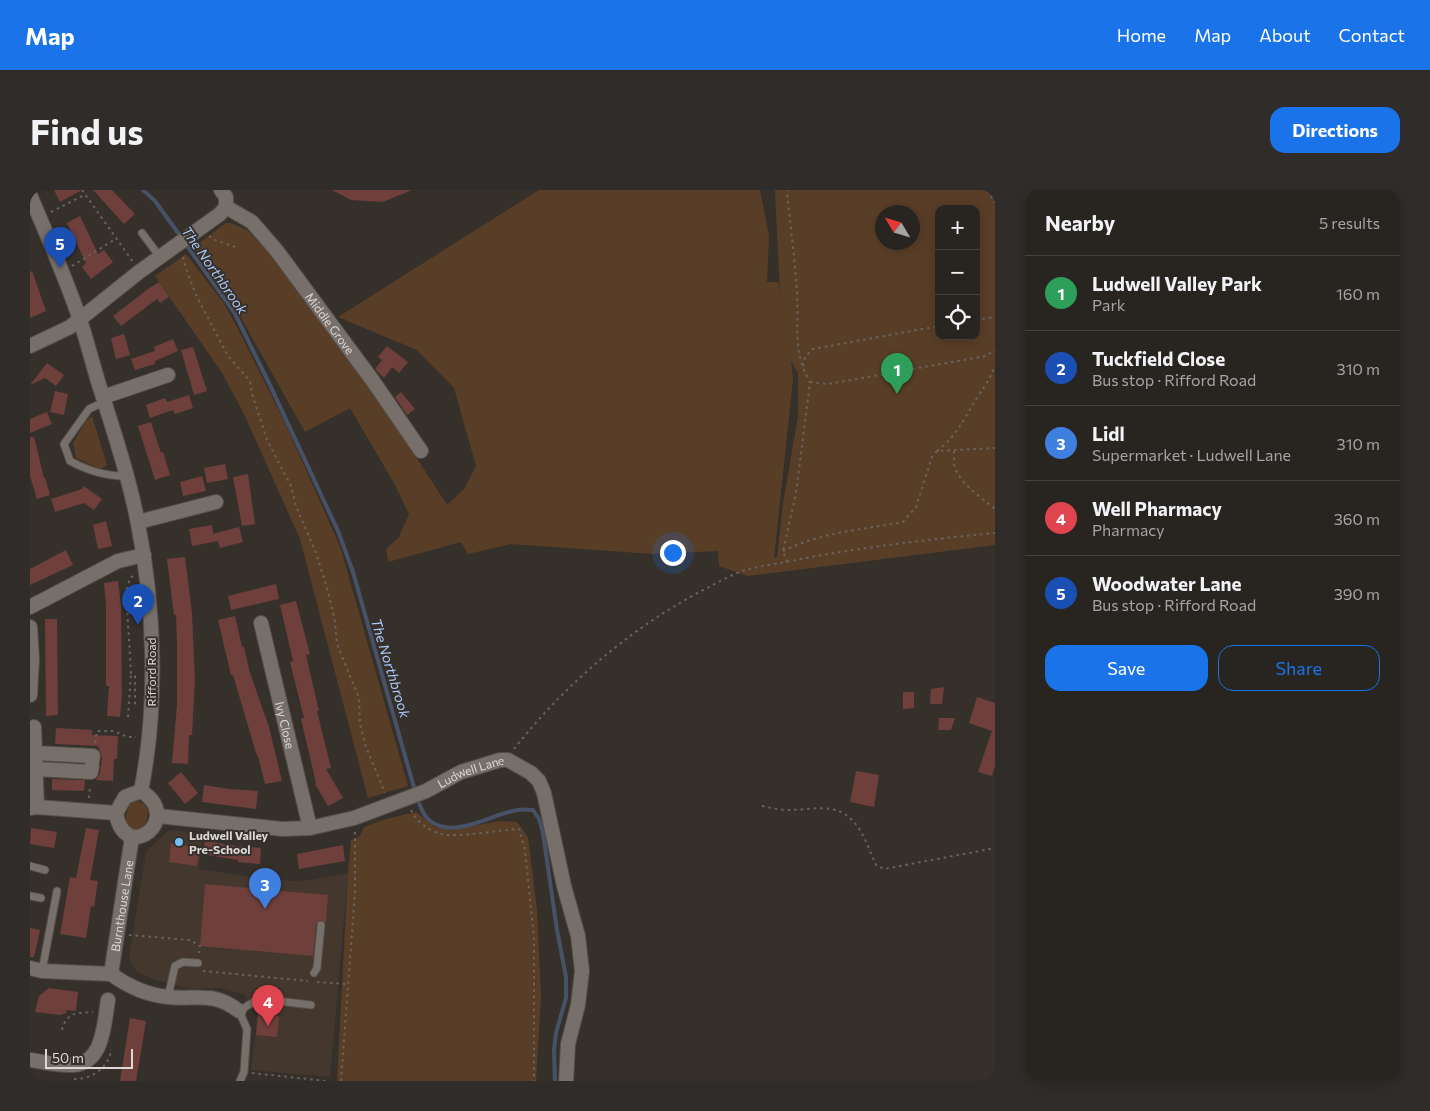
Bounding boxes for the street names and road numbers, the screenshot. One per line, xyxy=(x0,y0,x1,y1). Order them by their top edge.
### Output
street label: Middle Grove xyxy=(303,290,358,357)
street label: Rifford Road xyxy=(144,637,158,707)
street label: Ivy Close xyxy=(273,700,298,750)
street label: Ludwell Lane xyxy=(435,753,504,791)
street label: Burnthouse Lane xyxy=(108,859,135,952)

